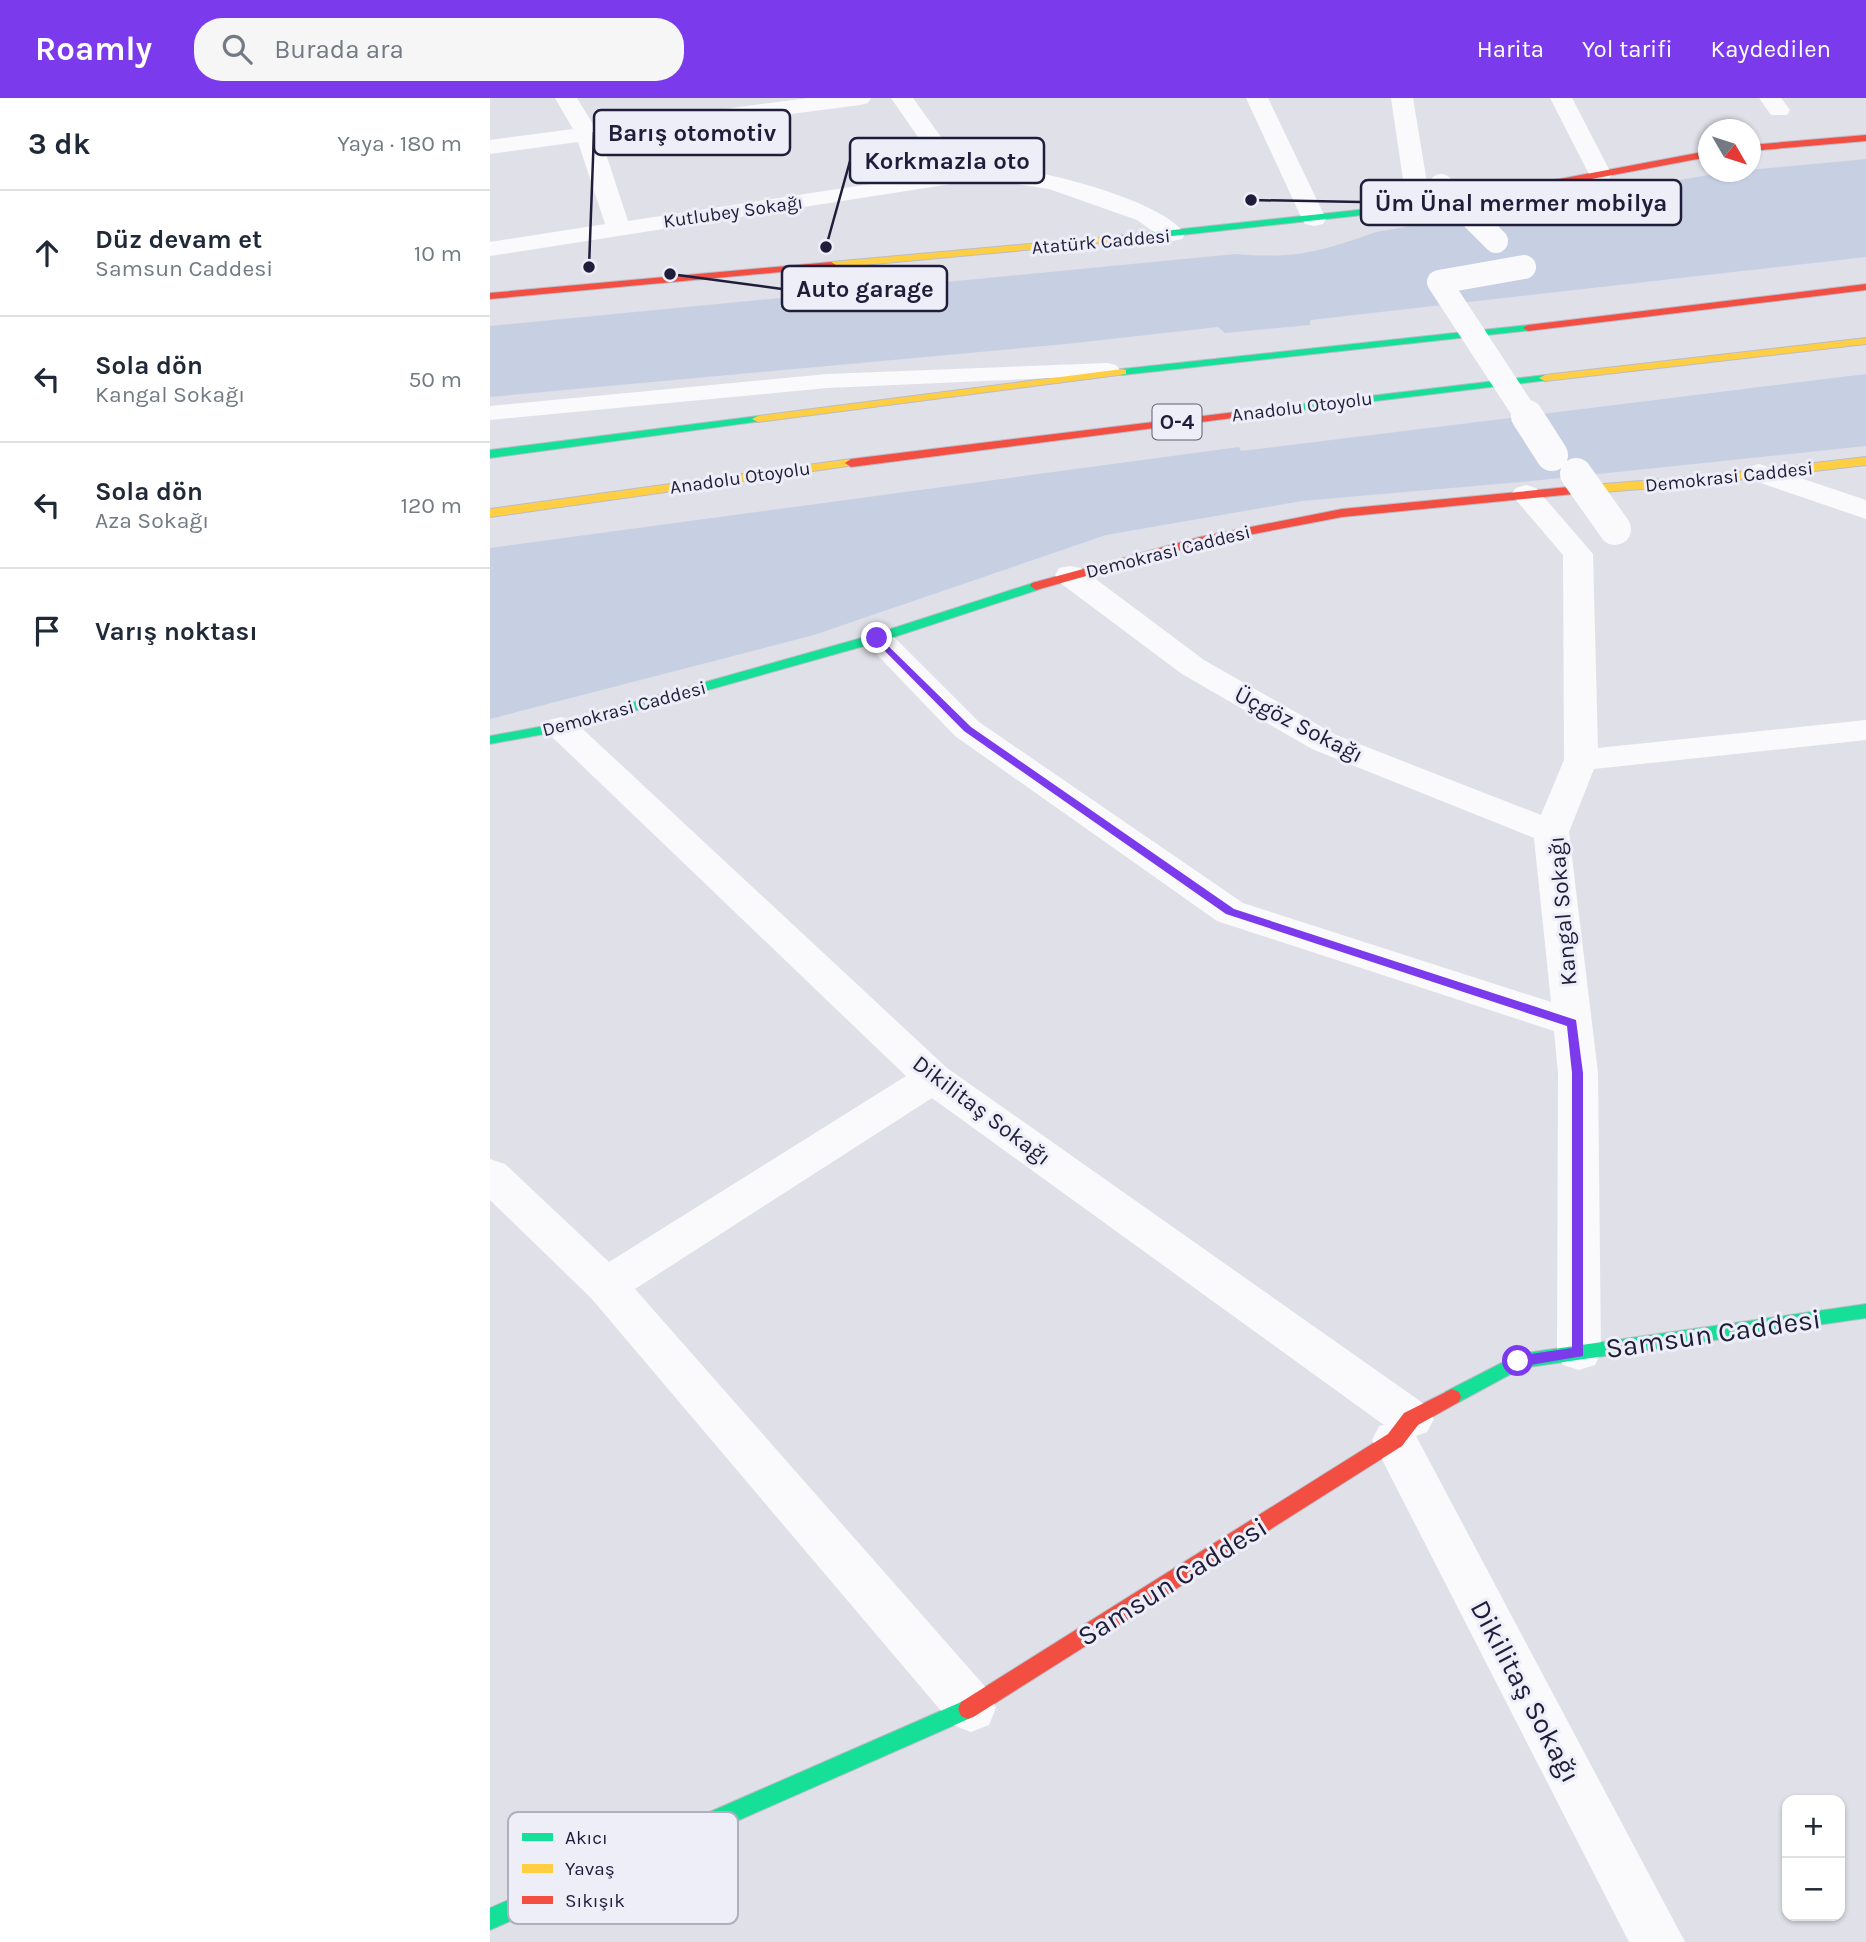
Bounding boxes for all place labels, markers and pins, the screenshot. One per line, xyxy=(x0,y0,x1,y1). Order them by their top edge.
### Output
callout: Barış otomotiv xyxy=(594,110,790,155)
callout: Korkmazla oto xyxy=(850,138,1044,183)
callout: Üm Ünal mermer mobilya xyxy=(1361,180,1681,225)
callout: Auto garage xyxy=(782,266,947,311)

